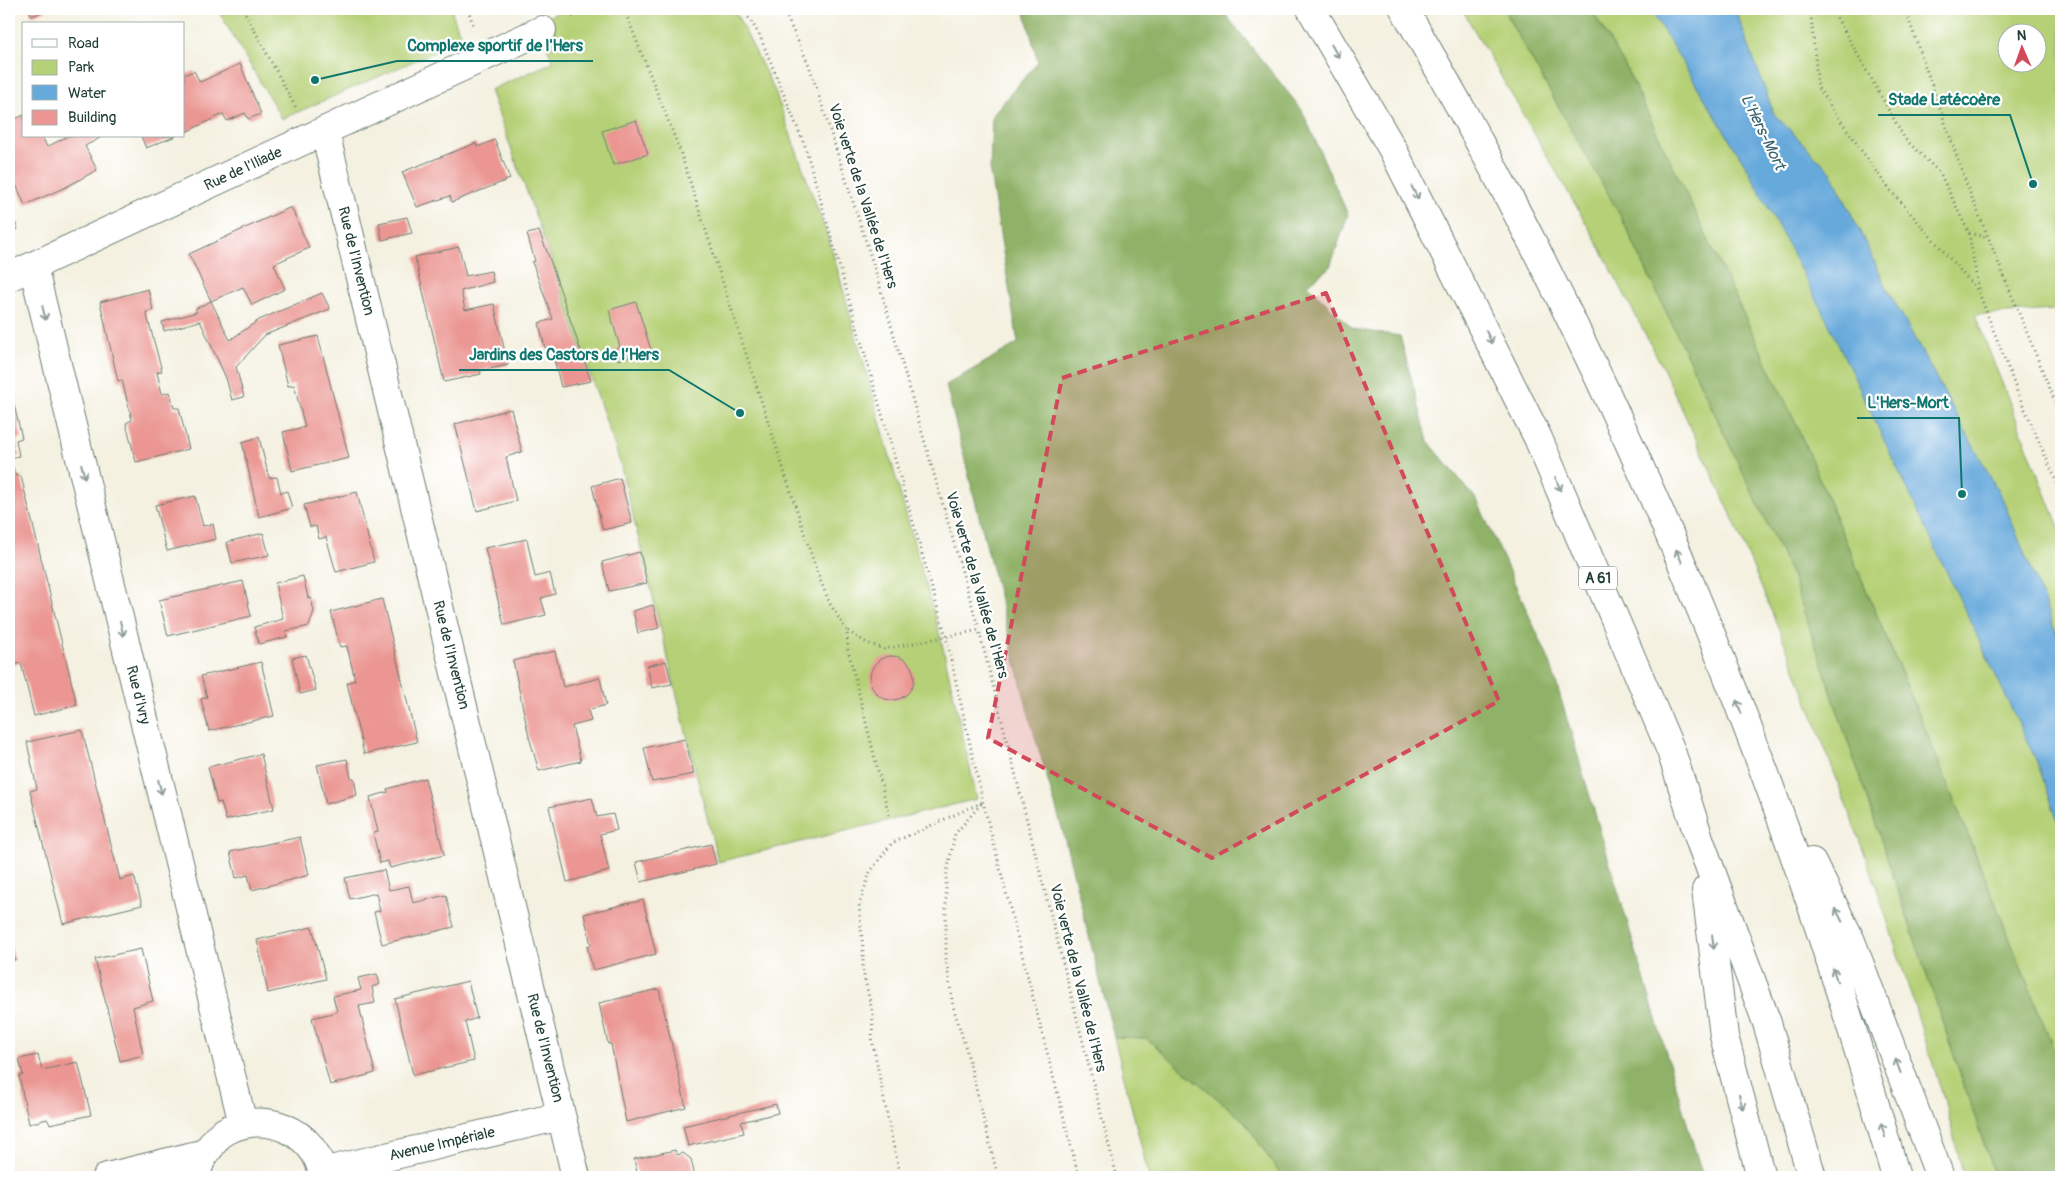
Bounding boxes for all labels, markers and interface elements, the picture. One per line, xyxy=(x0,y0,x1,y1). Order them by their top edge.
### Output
legend xyxy=(22,22,185,138)
north arrow xyxy=(1998,22,2048,72)
text: N xyxy=(2017,27,2027,44)
callout: Complexe sportif de l'Hers xyxy=(397,30,593,61)
text: Road xyxy=(68,34,99,53)
text: Complexe sportif de l'Hers xyxy=(407,36,584,56)
one-way arrow xyxy=(1331,43,1341,57)
text: Park xyxy=(68,58,95,77)
text: Water xyxy=(68,84,107,103)
callout: Stade Latécoère xyxy=(1878,84,2010,115)
text: Stade Latécoère xyxy=(1888,90,2001,110)
water label: L'Hers-Mort xyxy=(1736,91,1791,174)
street label: Voie verte de la Vallée de l'Hers xyxy=(824,101,902,291)
text: Building xyxy=(68,108,116,127)
street label: Rue de l'Iliade xyxy=(201,142,286,195)
one-way arrow xyxy=(1410,185,1420,200)
street label: Rue de l'Invention xyxy=(333,205,379,317)
one-way arrow xyxy=(40,305,49,321)
one-way arrow xyxy=(1484,330,1494,345)
callout: Jardins des Castors de l’Hers xyxy=(459,339,669,370)
text: Jardins des Castors de l’Hers xyxy=(469,345,660,365)
callout: L'Hers-Mort xyxy=(1857,387,1959,418)
text: L'Hers-Mort xyxy=(1867,393,1949,413)
one-way arrow xyxy=(79,462,88,478)
one-way arrow xyxy=(1554,476,1564,491)
street label: Voie verte de la Vallée de l'Hers xyxy=(941,489,1013,681)
one-way arrow xyxy=(1674,549,1684,564)
road number: A 61 xyxy=(1579,566,1617,590)
street label: Rue de l'Invention xyxy=(428,599,474,711)
one-way arrow xyxy=(117,620,127,636)
street label: Rue d'Ivry xyxy=(122,664,155,727)
one-way arrow xyxy=(1733,700,1743,715)
one-way arrow xyxy=(156,778,165,794)
street label: Voie verte de la Vallée de l'Hers xyxy=(1045,882,1111,1074)
one-way arrow xyxy=(1833,908,1843,923)
one-way arrow xyxy=(1708,934,1718,950)
one-way arrow xyxy=(1830,967,1840,983)
street label: Rue de l'Invention xyxy=(522,992,568,1104)
one-way arrow xyxy=(1893,1059,1902,1074)
one-way arrow xyxy=(1737,1093,1746,1109)
street label: Avenue Impériale xyxy=(387,1122,497,1165)
one-way arrow xyxy=(1878,1123,1887,1139)

